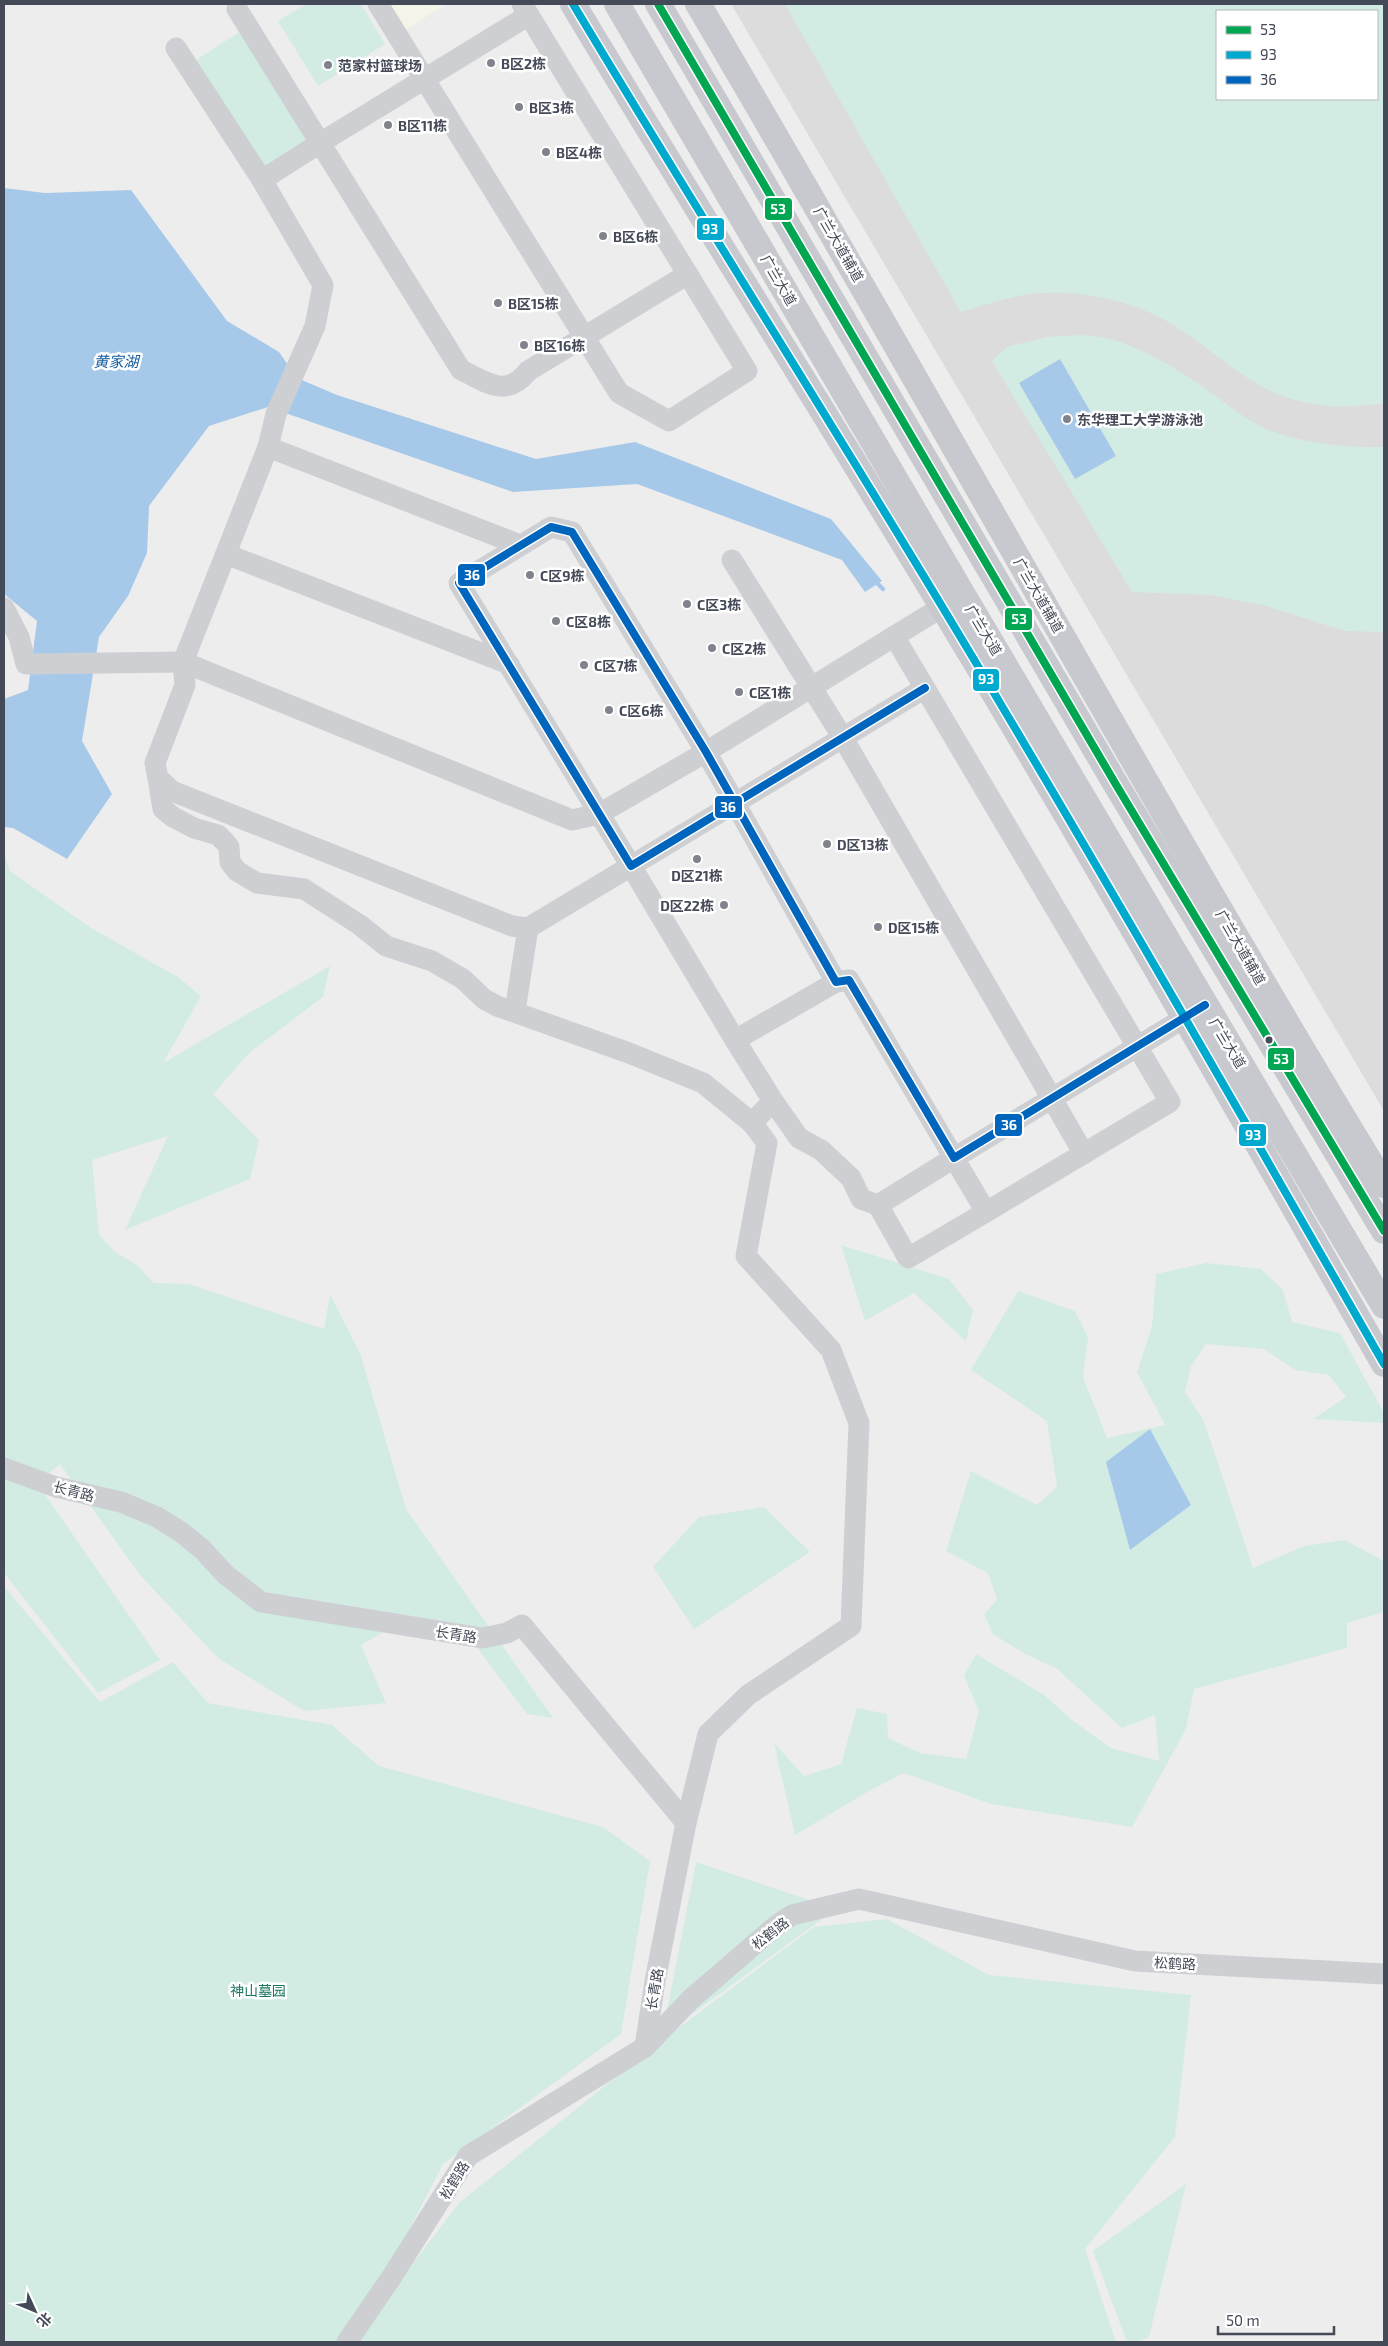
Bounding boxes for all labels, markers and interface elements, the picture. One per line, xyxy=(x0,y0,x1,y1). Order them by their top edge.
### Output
legend xyxy=(1216,10,1378,100)
text: 53 xyxy=(1260,20,1276,38)
text: 93 xyxy=(1260,45,1277,63)
place label: B区2栋 xyxy=(501,55,546,72)
place label: 范家村篮球场 xyxy=(338,57,422,74)
marker: B区2栋 xyxy=(485,57,497,69)
marker: 范家村篮球场 xyxy=(322,59,334,71)
text: 36 xyxy=(1260,70,1277,88)
place label: B区3栋 xyxy=(529,99,574,116)
marker: B区3栋 xyxy=(513,101,525,113)
place label: B区11栋 xyxy=(398,117,447,134)
marker: B区11栋 xyxy=(382,119,394,131)
place label: B区4栋 xyxy=(556,144,602,161)
marker: B区4栋 xyxy=(540,146,552,158)
line badge: 53 xyxy=(764,197,793,221)
text: 53 xyxy=(770,200,786,217)
street label: 广兰大道辅道 xyxy=(811,203,867,285)
line badge: 93 xyxy=(696,217,725,241)
text: 93 xyxy=(702,220,718,237)
place label: B区6栋 xyxy=(613,228,658,245)
marker: B区6栋 xyxy=(597,230,609,242)
street label: 广兰大道 xyxy=(758,252,800,308)
place label: B区15栋 xyxy=(508,295,559,312)
marker: B区15栋 xyxy=(492,297,504,309)
place label: B区16栋 xyxy=(534,337,585,354)
marker: B区16栋 xyxy=(518,339,530,351)
water label: 黄家湖 xyxy=(93,352,140,370)
place label: 东华理工大学游泳池 xyxy=(1077,411,1203,428)
marker: 东华理工大学游泳池 xyxy=(1061,413,1073,425)
street label: 广兰大道辅道 xyxy=(1011,554,1067,636)
line badge: 36 xyxy=(457,563,486,587)
text: 36 xyxy=(464,566,480,583)
place label: C区9栋 xyxy=(540,567,585,584)
marker: C区9栋 xyxy=(524,569,536,581)
place label: C区3栋 xyxy=(697,596,741,613)
marker: C区3栋 xyxy=(681,598,693,610)
street label: 广兰大道 xyxy=(962,602,1006,658)
line badge: 53 xyxy=(1004,607,1033,631)
text: 53 xyxy=(1011,610,1027,627)
place label: C区8栋 xyxy=(566,613,611,630)
marker: C区8栋 xyxy=(550,615,562,627)
place label: C区2栋 xyxy=(722,640,766,657)
marker: C区2栋 xyxy=(706,642,718,654)
place label: C区7栋 xyxy=(594,657,638,674)
marker: C区7栋 xyxy=(578,659,590,671)
line badge: 93 xyxy=(972,668,1000,692)
text: 93 xyxy=(978,670,994,687)
place label: C区1栋 xyxy=(749,684,791,701)
marker: C区1栋 xyxy=(733,686,745,698)
place label: C区6栋 xyxy=(619,702,664,719)
marker: C区6栋 xyxy=(603,704,615,716)
line badge: 36 xyxy=(714,795,743,819)
text: 36 xyxy=(720,798,736,815)
place label: D区13栋 xyxy=(837,836,889,853)
marker: D区13栋 xyxy=(821,838,833,850)
marker: D区21栋 xyxy=(691,853,703,865)
place label: D区21栋 xyxy=(671,867,723,884)
place label: D区22栋 xyxy=(660,897,714,914)
marker: D区22栋 xyxy=(718,899,730,911)
street label: 广兰大道辅道 xyxy=(1213,906,1269,988)
place label: D区15栋 xyxy=(888,919,939,936)
marker: D区15栋 xyxy=(872,921,884,933)
street label: 广兰大道 xyxy=(1206,1015,1250,1071)
unlabelled marker xyxy=(1264,1035,1274,1045)
line badge: 53 xyxy=(1267,1047,1295,1071)
text: 53 xyxy=(1273,1050,1289,1067)
line badge: 36 xyxy=(994,1113,1023,1137)
text: 36 xyxy=(1001,1116,1017,1133)
line badge: 93 xyxy=(1238,1123,1267,1147)
text: 93 xyxy=(1245,1126,1261,1143)
street label: 长青路 xyxy=(52,1477,96,1505)
street label: 长青路 xyxy=(434,1622,478,1646)
street label: 松鹤路 xyxy=(748,1913,792,1953)
street label: 松鹤路 xyxy=(1154,1953,1196,1973)
street label: 长青路 xyxy=(642,1967,666,2011)
park label: 神山墓园 xyxy=(230,1982,286,1999)
street label: 松鹤路 xyxy=(436,2158,472,2202)
north arrow xyxy=(10,2286,60,2336)
scale bar xyxy=(1218,2304,1334,2336)
text: 北 xyxy=(34,2309,56,2331)
text: 50 m xyxy=(1226,2311,1260,2329)

